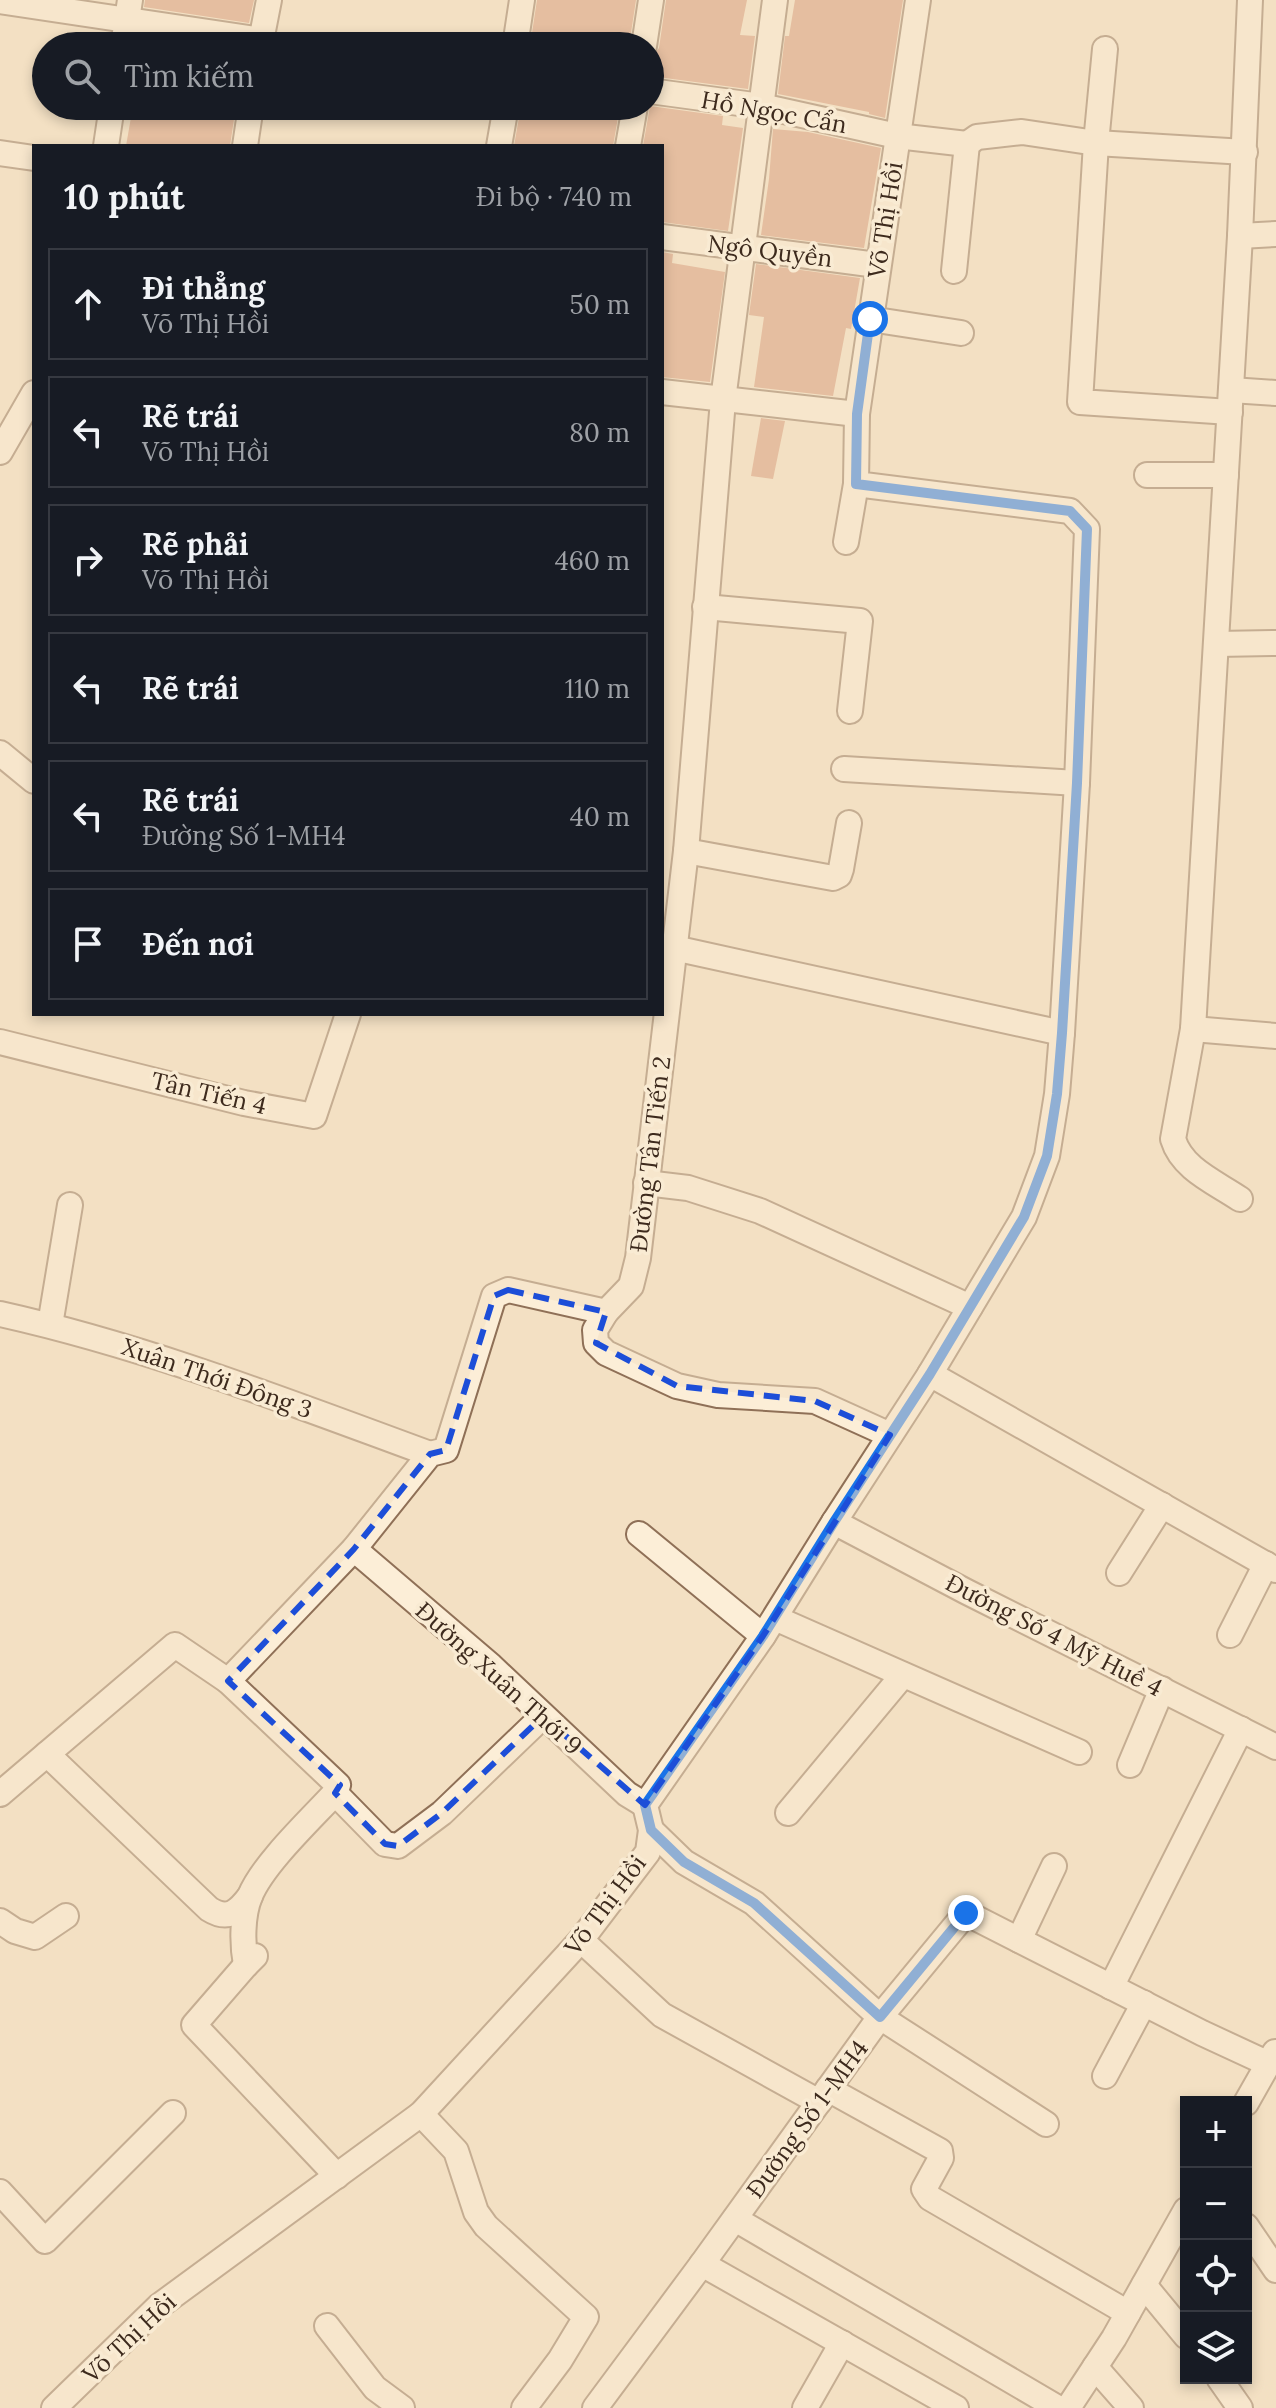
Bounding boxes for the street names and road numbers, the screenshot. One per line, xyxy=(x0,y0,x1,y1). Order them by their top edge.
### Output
street label: Hồ Ngọc Cẩn xyxy=(699,84,849,140)
street label: Võ Thị Hồi xyxy=(860,160,909,281)
street label: Ngô Quyền xyxy=(706,228,834,274)
street label: Đường Tân Tiến 2 xyxy=(623,1054,677,1254)
street label: Tân Tiến 4 xyxy=(148,1065,270,1121)
street label: Xuân Thới Đông 3 xyxy=(118,1331,316,1425)
street label: Đường Số 4 Mỹ Huề 4 xyxy=(940,1567,1168,1703)
street label: Đường Xuân Thới 9 xyxy=(409,1595,589,1761)
street label: Võ Thị Hồi xyxy=(557,1849,653,1962)
street label: Đường Số 1-MH4 xyxy=(739,2034,875,2204)
street label: Võ Thị Hồi xyxy=(75,2287,182,2390)

